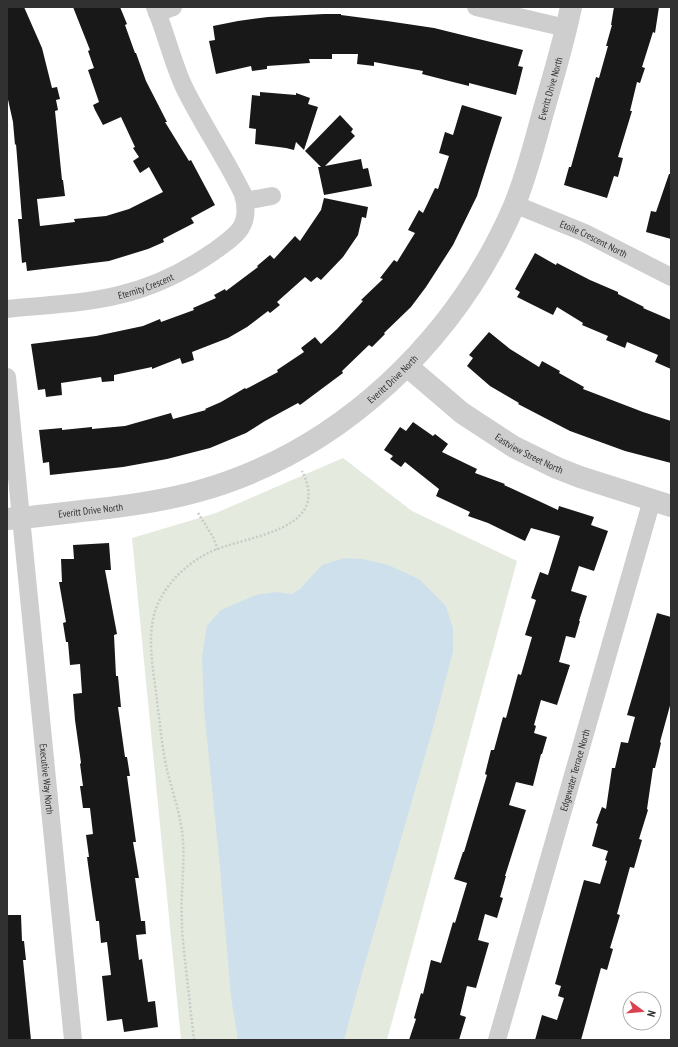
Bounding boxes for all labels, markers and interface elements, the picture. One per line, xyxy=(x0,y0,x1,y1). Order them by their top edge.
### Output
street label: Everitt Drive North xyxy=(535,55,565,121)
street label: Etoile Crescent North xyxy=(558,217,630,260)
street label: Eternity Crescent xyxy=(116,270,176,302)
street label: Everitt Drive North xyxy=(364,352,420,406)
street label: Eastview Street North xyxy=(493,430,565,476)
street label: Everitt Drive North xyxy=(57,500,124,520)
street label: Edgewater Terrace North xyxy=(557,727,592,813)
street label: Executive Way North xyxy=(37,743,57,815)
north arrow xyxy=(622,991,662,1031)
text: N xyxy=(644,1009,659,1019)

